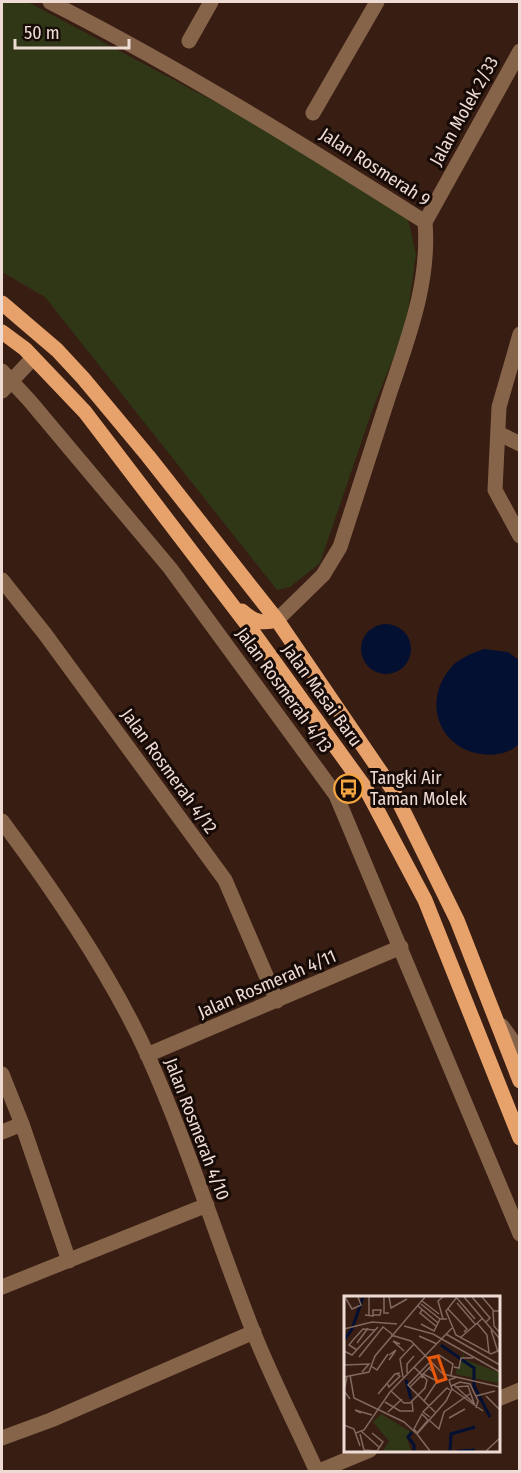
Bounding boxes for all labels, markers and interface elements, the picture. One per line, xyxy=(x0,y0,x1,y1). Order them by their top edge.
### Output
scale bar xyxy=(15,12,129,50)
text: 50 m xyxy=(24,22,60,44)
street label: Jalan Molek 2/33 xyxy=(425,53,503,169)
street label: Jalan Rosmerah 9 xyxy=(316,123,434,211)
street label: Jalan Rosmerah 4/13 xyxy=(231,623,337,757)
street label: Jalan Masai Baru xyxy=(277,639,367,751)
street label: Jalan Rosmerah 4/12 xyxy=(116,704,222,838)
place label: Tangki Air Taman Molek xyxy=(370,767,467,810)
bus stop icon: Tangki Air Taman Molek xyxy=(333,772,365,804)
street label: Jalan Rosmerah 4/11 xyxy=(195,945,339,1023)
street label: Jalan Rosmerah 4/10 xyxy=(160,1055,234,1203)
inset map xyxy=(344,1296,500,1452)

